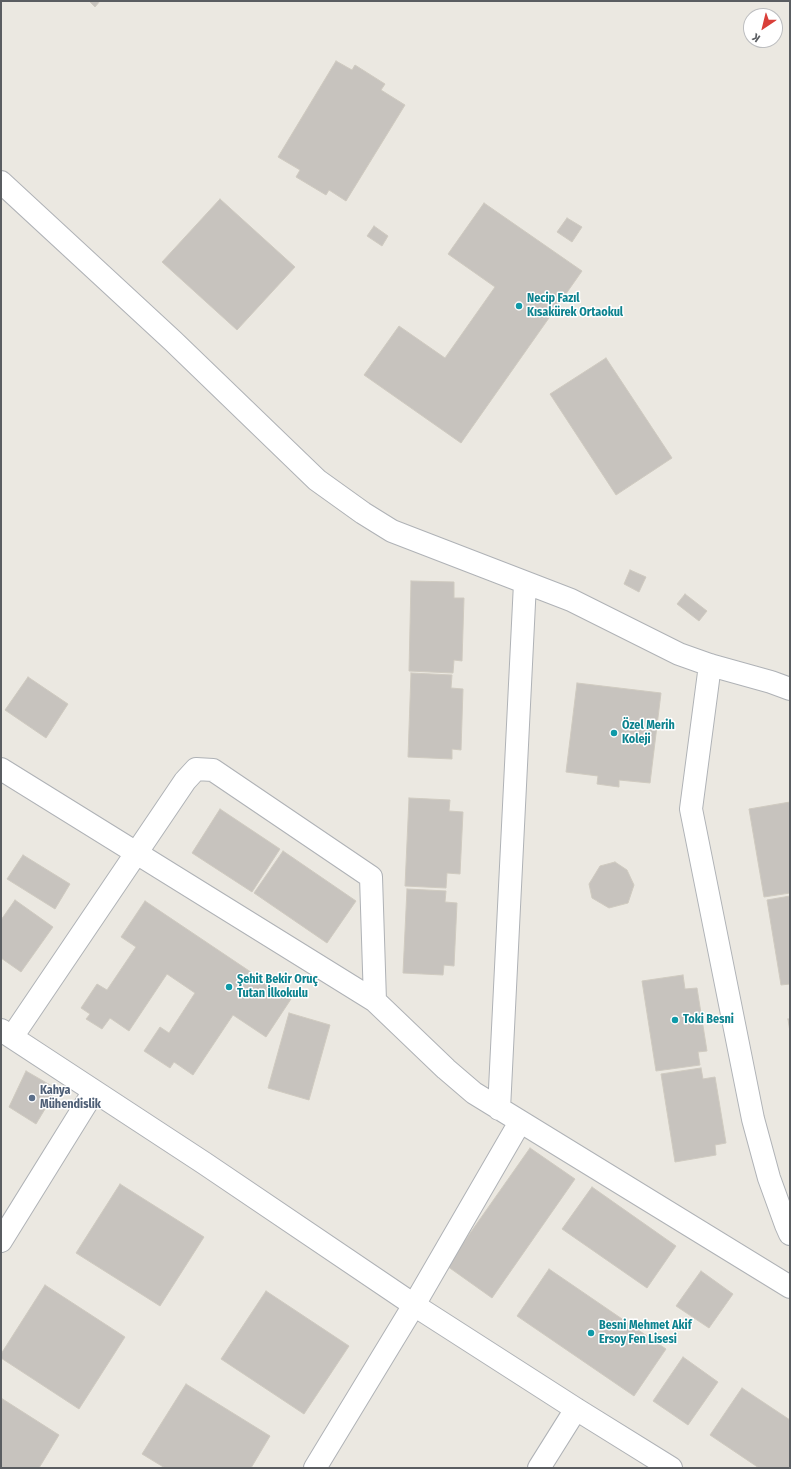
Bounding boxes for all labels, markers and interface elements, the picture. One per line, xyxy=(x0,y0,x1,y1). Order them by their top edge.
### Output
north arrow xyxy=(743,8,783,48)
text: K xyxy=(750,30,763,45)
place label: Necip Fazıl Kısakürek Ortaokul xyxy=(527,292,623,320)
marker: Necip Fazıl Kısakürek Ortaokul xyxy=(514,301,524,311)
place label: Özel Merih Koleji xyxy=(622,719,675,747)
marker: Özel Merih Koleji xyxy=(609,728,619,738)
place label: Şehit Bekir Oruç Tutan İlkokulu xyxy=(237,973,318,1001)
marker: Şehit Bekir Oruç Tutan İlkokulu xyxy=(224,982,234,992)
place label: Toki Besni xyxy=(683,1013,734,1027)
marker: Toki Besni xyxy=(670,1015,680,1025)
place label: Kahya Mühendislik xyxy=(40,1084,101,1112)
marker: Kahya Mühendislik xyxy=(27,1093,37,1103)
place label: Besni Mehmet Akif Ersoy Fen Lisesi xyxy=(599,1319,692,1347)
marker: Besni Mehmet Akif Ersoy Fen Lisesi xyxy=(586,1328,596,1338)

